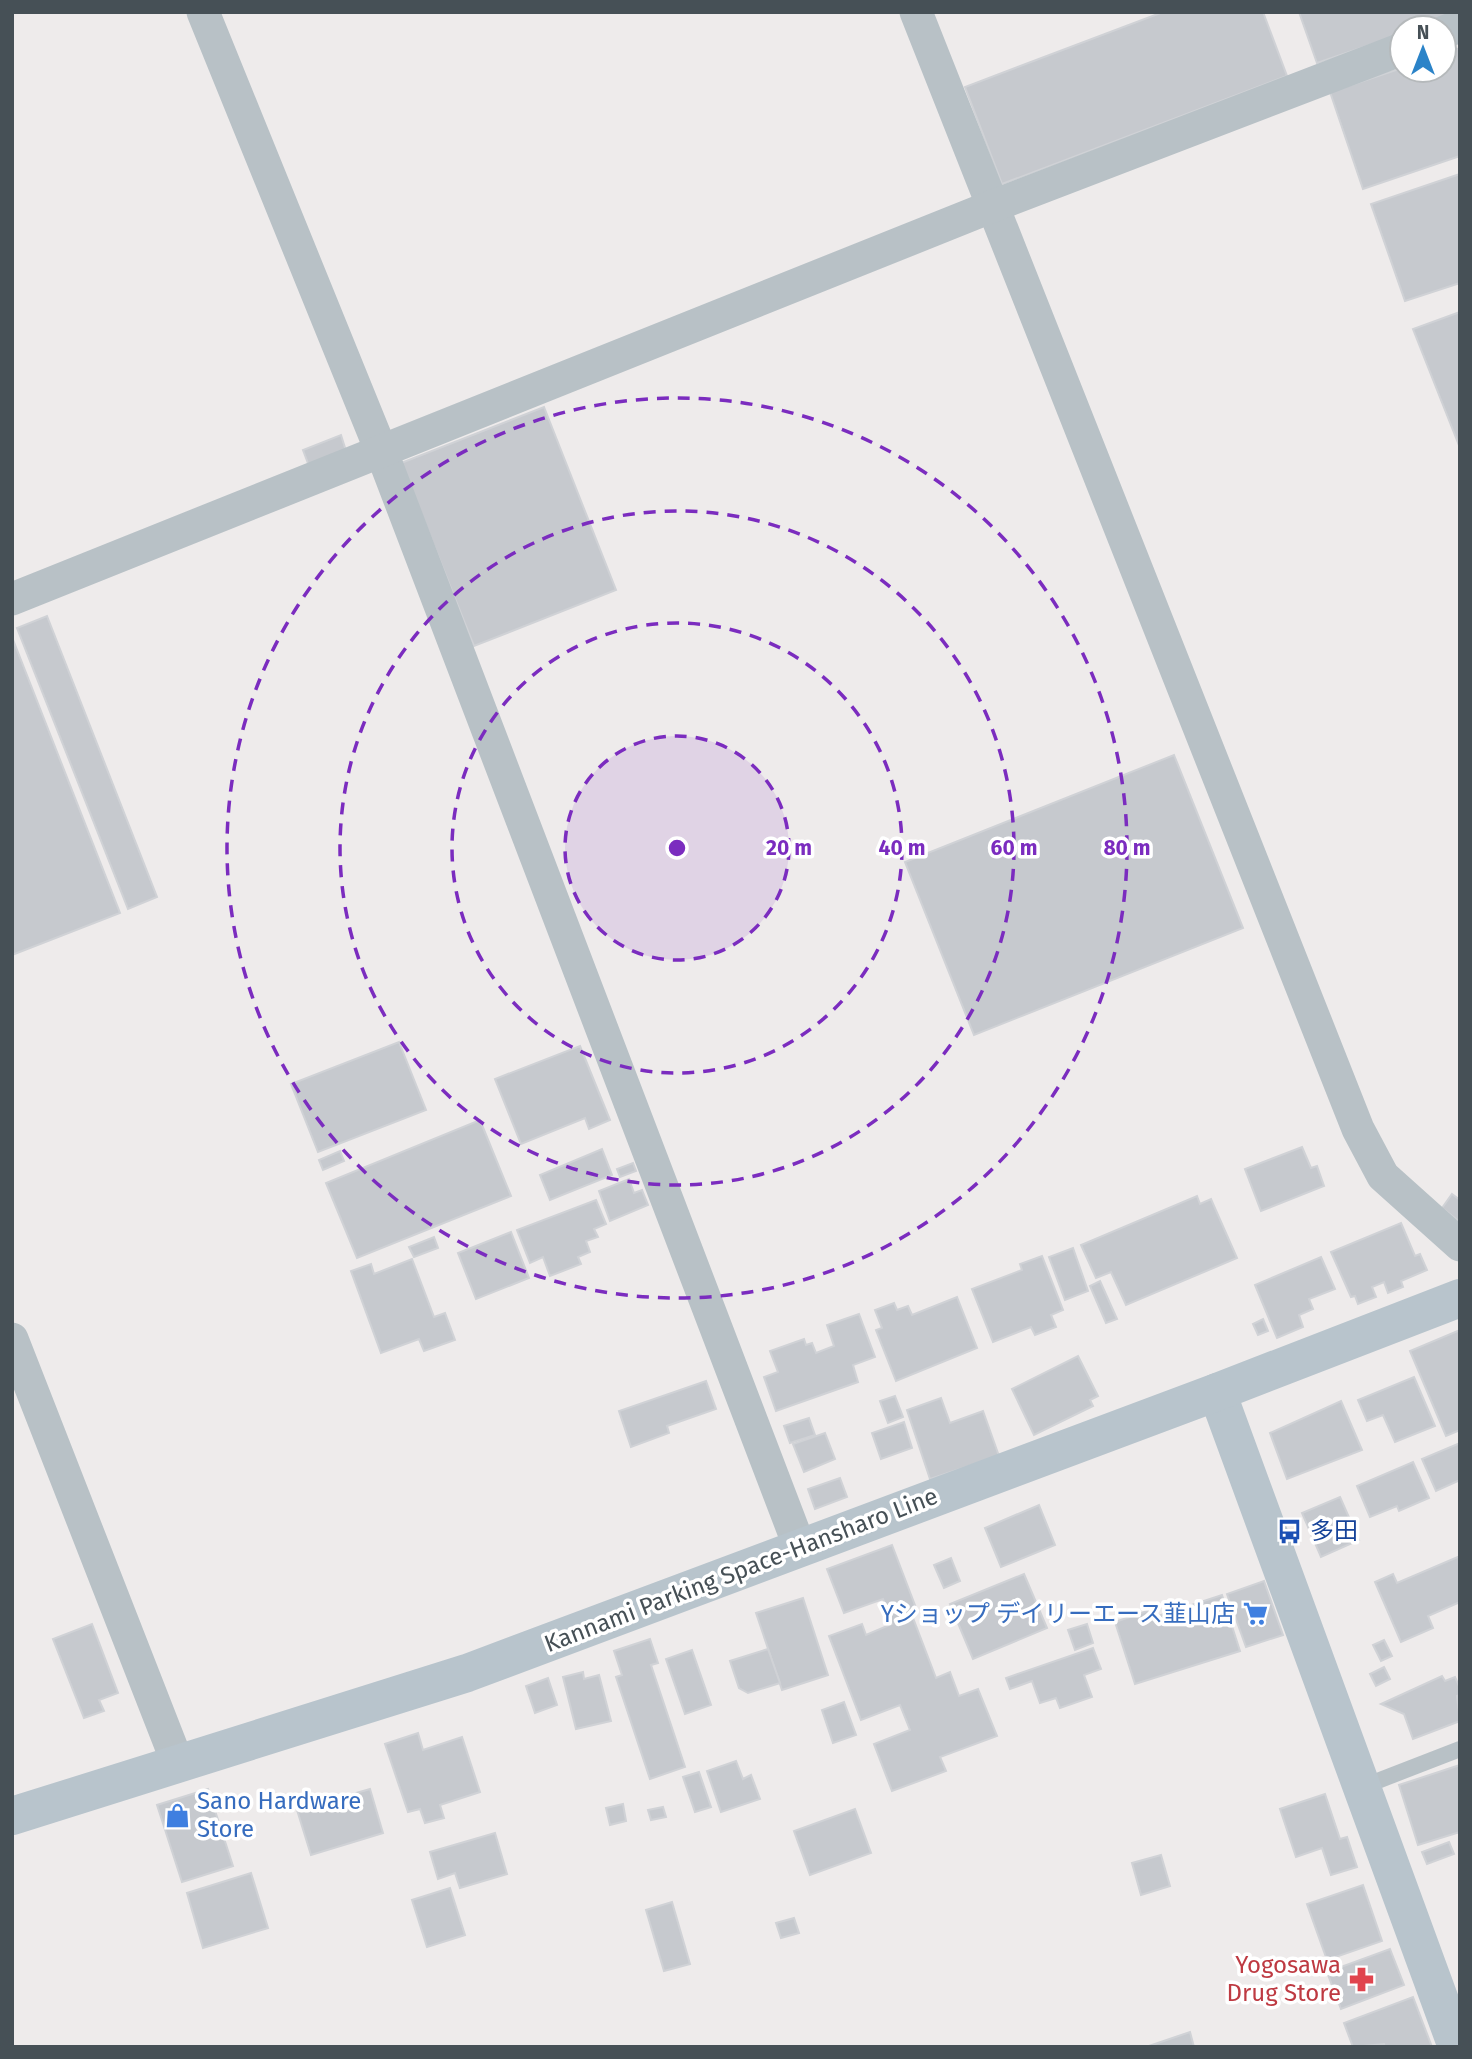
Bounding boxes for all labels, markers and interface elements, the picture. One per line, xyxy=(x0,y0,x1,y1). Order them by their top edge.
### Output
north arrow xyxy=(1388,14,1458,84)
text: N xyxy=(1417,21,1429,44)
text: 20 m xyxy=(766,835,812,861)
text: 40 m xyxy=(879,835,925,861)
text: 60 m xyxy=(991,835,1037,861)
text: 80 m xyxy=(1103,835,1151,861)
centre of rings xyxy=(665,836,689,860)
street label: Kannami Parking Space-Hansharo Line xyxy=(540,1482,942,1658)
bus stop icon: 多田 xyxy=(1276,1517,1304,1545)
place label: 多田 xyxy=(1310,1517,1358,1545)
place label: Yショップ デイリーエース韮山店 xyxy=(881,1600,1235,1628)
supermarket icon: Yショップ デイリーエース韮山店 xyxy=(1241,1600,1269,1628)
place label: Sano Hardware Store xyxy=(197,1787,361,1843)
shop icon: Sano Hardware Store xyxy=(163,1801,191,1829)
place label: Yogosawa Drug Store xyxy=(1226,1951,1341,2007)
pharmacy icon: Yogosawa Drug Store xyxy=(1347,1965,1375,1993)

